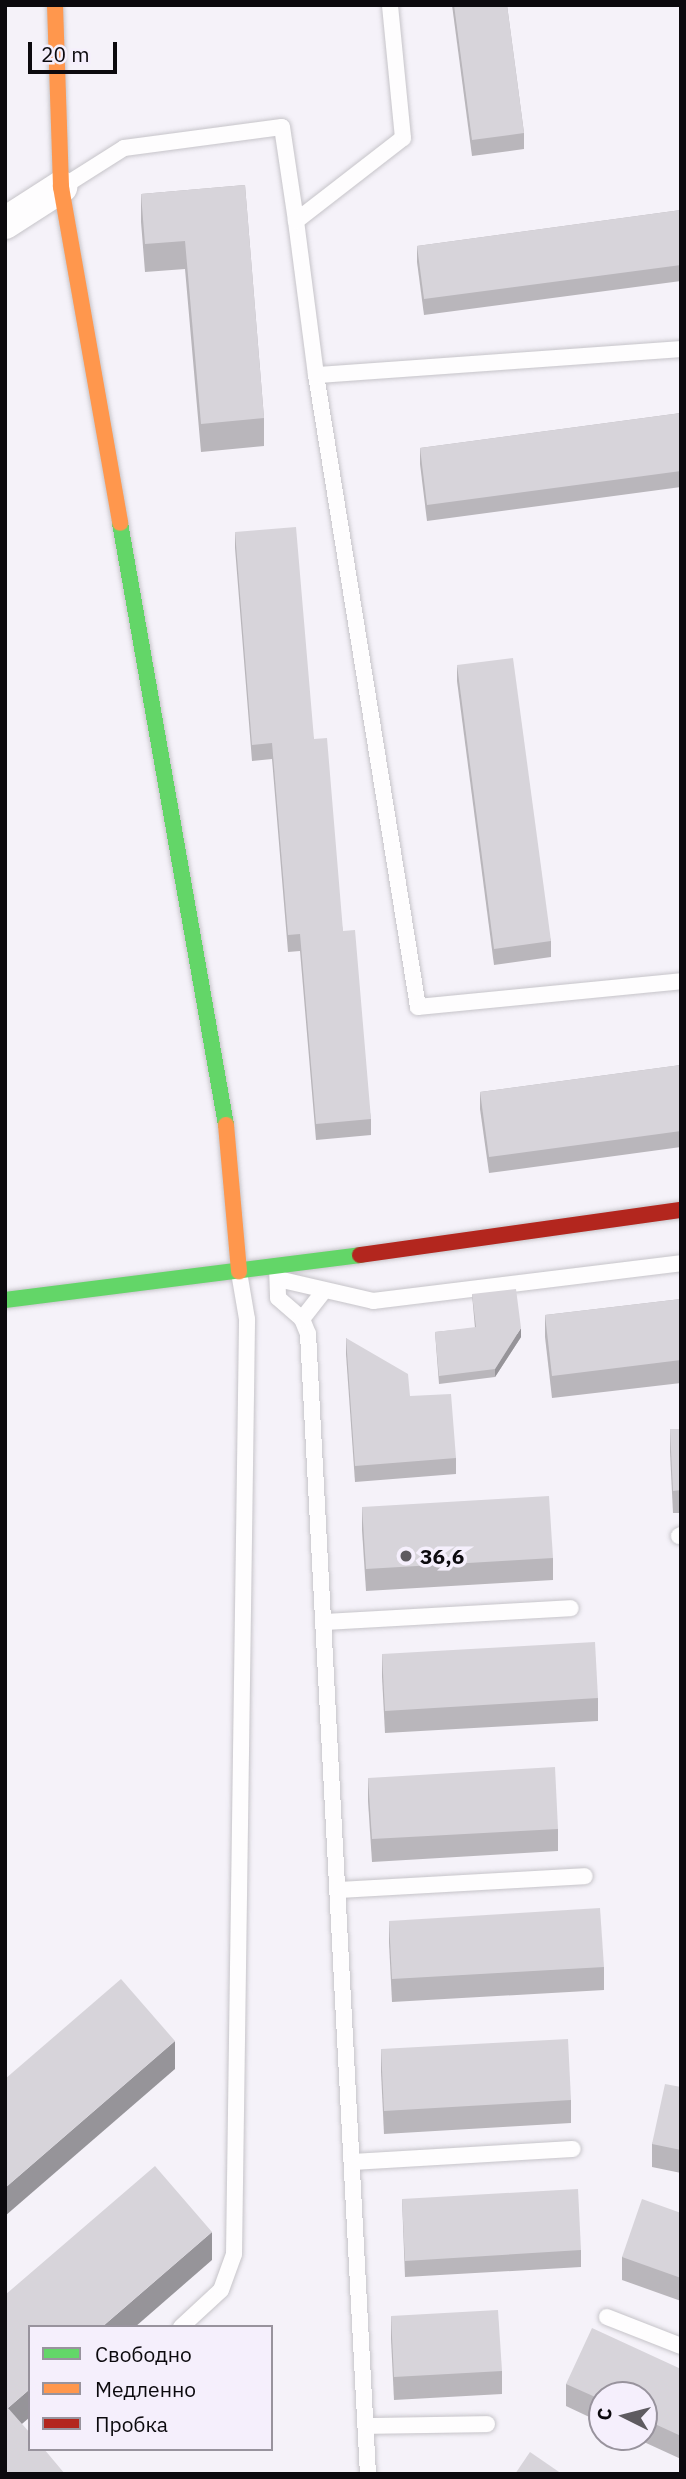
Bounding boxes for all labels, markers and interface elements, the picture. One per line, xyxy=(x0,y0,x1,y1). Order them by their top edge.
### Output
scale bar xyxy=(32,28,121,72)
text: 20 m xyxy=(41,40,90,68)
place label: 36,6 xyxy=(420,1543,464,1569)
marker: 36,6 xyxy=(398,1548,414,1564)
legend xyxy=(28,2325,273,2451)
text: Свободно xyxy=(95,2340,192,2368)
text: Медленно xyxy=(95,2375,196,2403)
north arrow xyxy=(588,2381,658,2451)
text: С xyxy=(592,2407,617,2421)
text: Пробка xyxy=(95,2410,168,2438)

